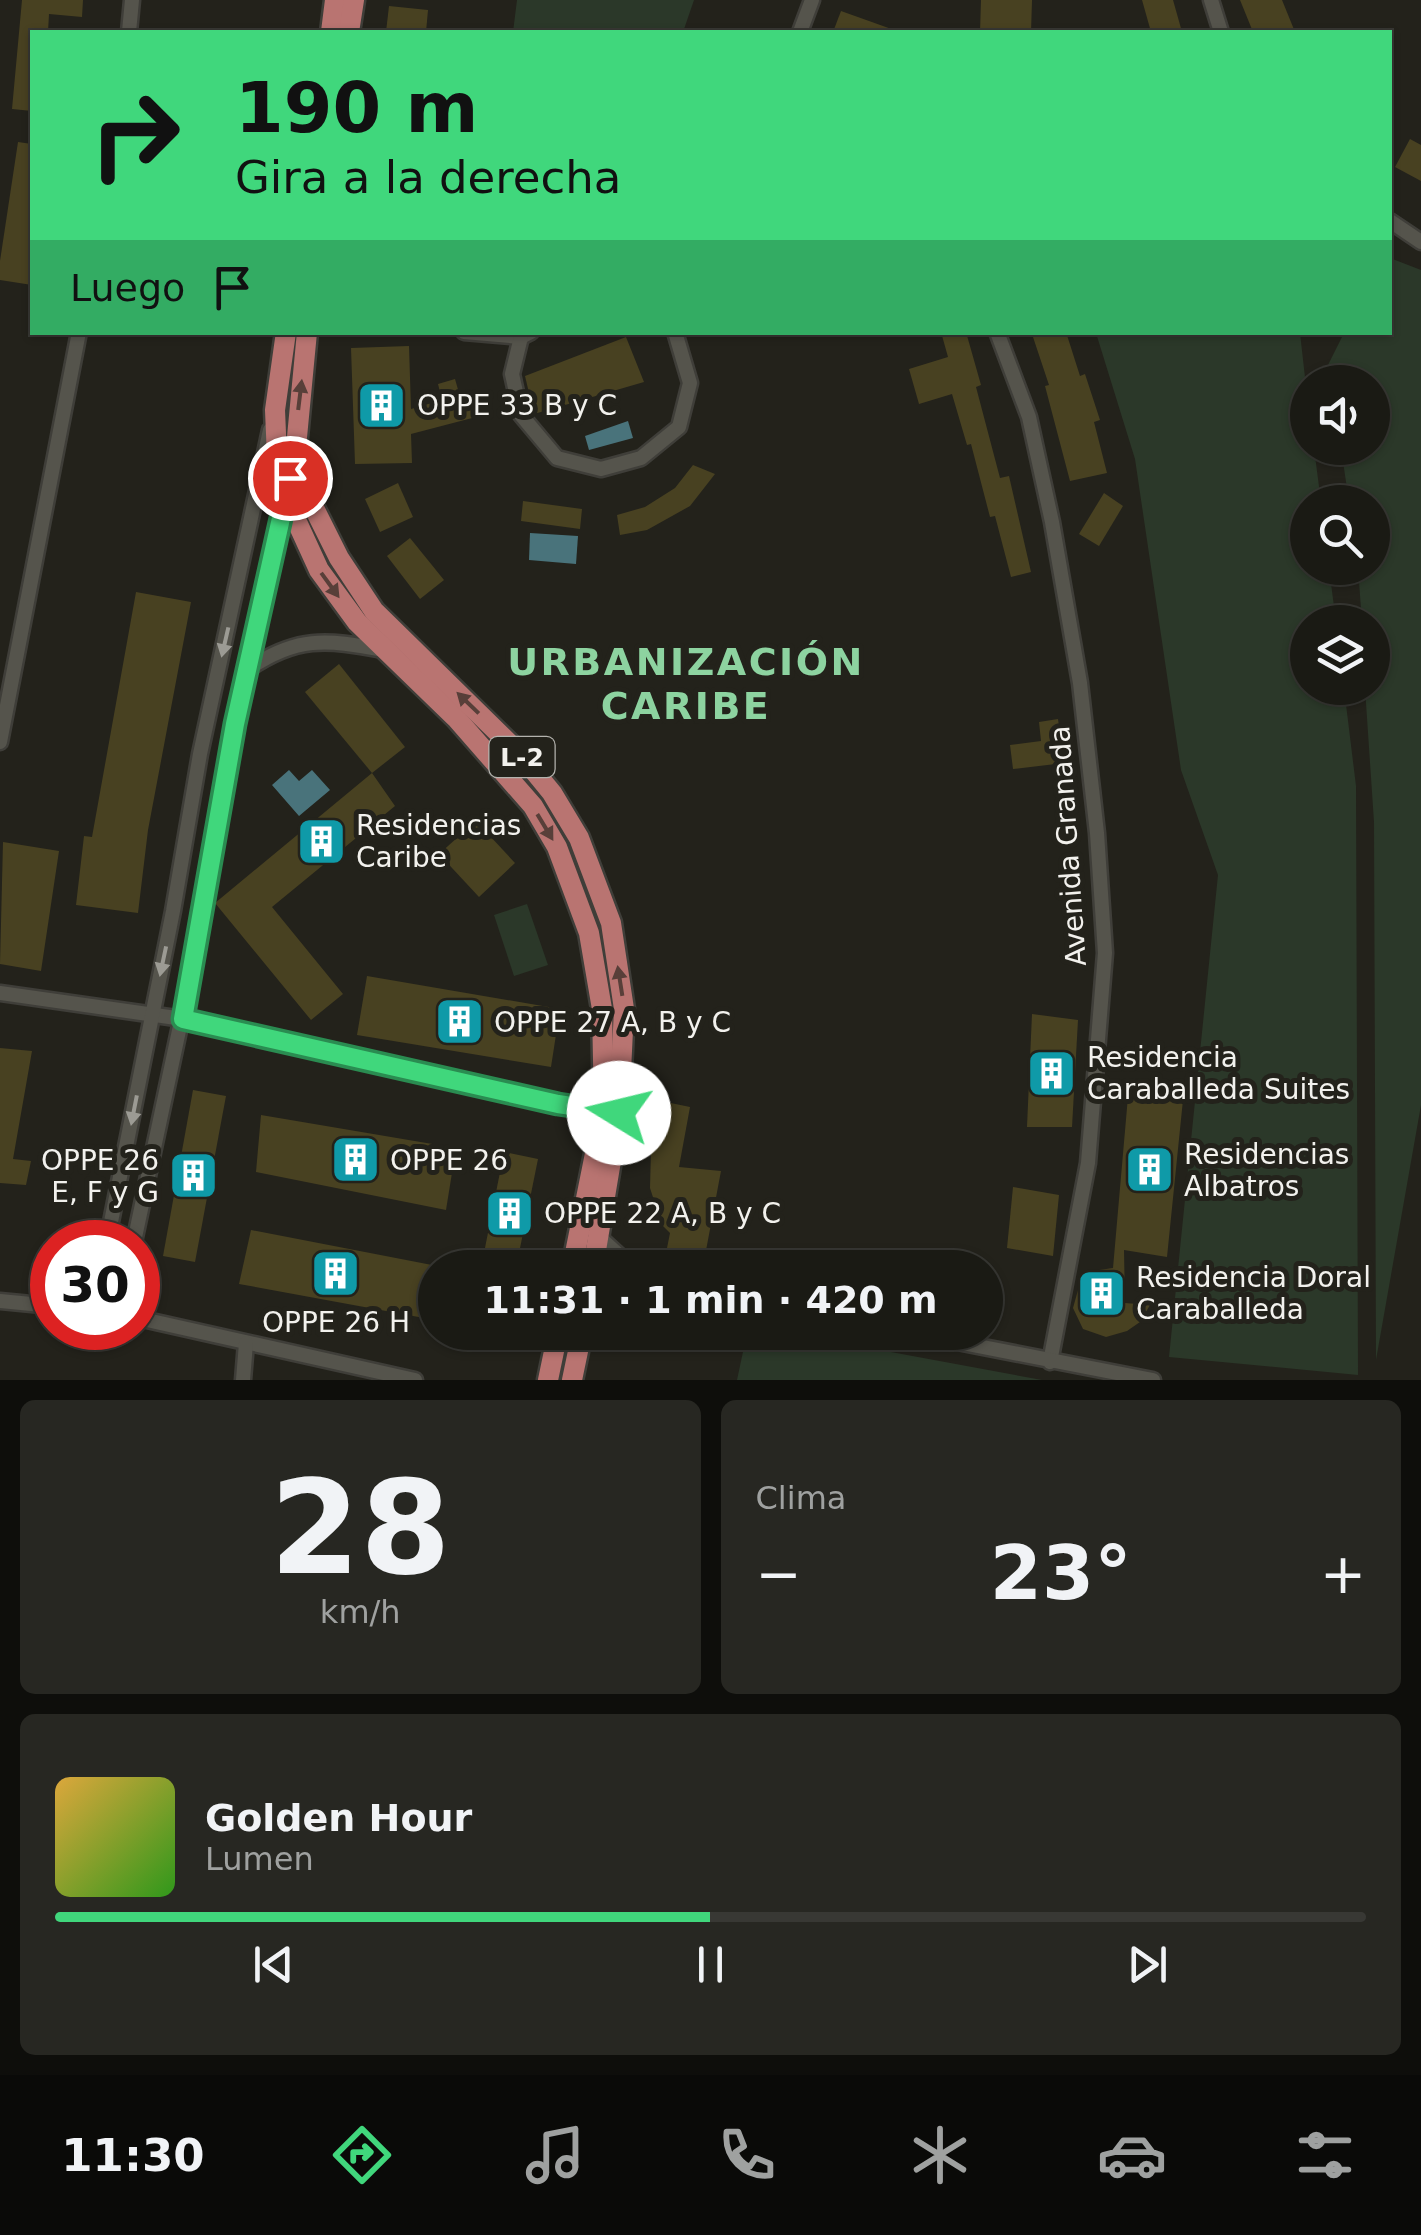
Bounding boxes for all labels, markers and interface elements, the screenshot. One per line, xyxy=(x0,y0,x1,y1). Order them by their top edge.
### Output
text: 190 m xyxy=(235,67,478,149)
icon: right xyxy=(70,70,200,200)
text: Gira a la derecha xyxy=(235,151,621,204)
icon: arrive xyxy=(205,260,260,315)
text: Luego xyxy=(70,266,185,310)
map controls xyxy=(1290,365,1390,705)
button: sound xyxy=(1290,365,1390,465)
one-way arrow xyxy=(292,379,308,410)
building icon: OPPE 33 B y C xyxy=(356,379,408,431)
place label: OPPE 33 B y C xyxy=(417,389,617,422)
pin xyxy=(248,436,333,521)
icon: arrive xyxy=(263,451,318,506)
button: search xyxy=(1290,485,1390,585)
one-way arrow xyxy=(319,572,339,598)
button: layers xyxy=(1290,605,1390,705)
one-way arrow xyxy=(217,627,232,658)
district label: URBANIZACIÓN CARIBE xyxy=(507,640,865,728)
one-way arrow xyxy=(457,692,481,715)
street label: Avenida Granada xyxy=(1043,725,1093,967)
road number: L-2 xyxy=(490,737,554,777)
place label: Residencias Caribe xyxy=(356,809,521,874)
one-way arrow xyxy=(536,813,553,841)
building icon: Residencias Caribe xyxy=(295,815,347,867)
one-way arrow xyxy=(154,946,170,977)
one-way arrow xyxy=(612,965,627,996)
building icon: OPPE 27 A, B y C xyxy=(433,996,485,1048)
place label: OPPE 27 A, B y C xyxy=(494,1006,731,1039)
place label: Residencia Caraballeda Suites xyxy=(1087,1041,1350,1106)
building icon: Residencia Caraballeda Suites xyxy=(1026,1047,1078,1099)
position arrow xyxy=(567,1061,671,1165)
one-way arrow xyxy=(125,1095,141,1126)
building icon: OPPE 26 xyxy=(329,1134,381,1186)
place label: Residencias Albatros xyxy=(1184,1138,1349,1203)
place label: OPPE 26 E, F y G xyxy=(41,1144,159,1209)
place label: OPPE 26 xyxy=(390,1144,508,1177)
building icon: Residencias Albatros xyxy=(1123,1144,1175,1196)
building icon: OPPE 26 E, F y G xyxy=(168,1150,220,1202)
building icon: OPPE 22 A, B y C xyxy=(483,1187,535,1239)
place label: OPPE 22 A, B y C xyxy=(544,1197,781,1230)
speed limit sign: 30 xyxy=(30,1220,160,1350)
building icon: OPPE 26 H xyxy=(310,1248,362,1300)
place label: Residencia Doral Caraballeda xyxy=(1136,1261,1371,1326)
building icon: Residencia Doral Caraballeda xyxy=(1075,1267,1127,1319)
text: 11:31 · 1 min · 420 m xyxy=(483,1278,938,1322)
place label: OPPE 26 H xyxy=(262,1306,410,1339)
text: 28 xyxy=(270,1452,451,1604)
text: Clima xyxy=(756,1479,846,1517)
text: 23° xyxy=(990,1529,1132,1617)
text: − xyxy=(756,1542,802,1606)
text: + xyxy=(1320,1542,1366,1606)
text: km/h xyxy=(320,1593,401,1631)
text: Golden Hour xyxy=(205,1796,472,1840)
text: Lumen xyxy=(205,1840,314,1878)
icon: previous xyxy=(246,1937,301,1992)
icon: pause xyxy=(683,1937,738,1992)
icon: next xyxy=(1120,1937,1175,1992)
icon: directions xyxy=(327,2120,397,2190)
icon: music xyxy=(520,2120,590,2190)
icon: phone xyxy=(712,2120,782,2190)
icon: climate xyxy=(905,2120,975,2190)
icon: car xyxy=(1097,2120,1167,2190)
icon: filters xyxy=(1290,2120,1360,2190)
text: 11:30 xyxy=(61,2129,205,2182)

